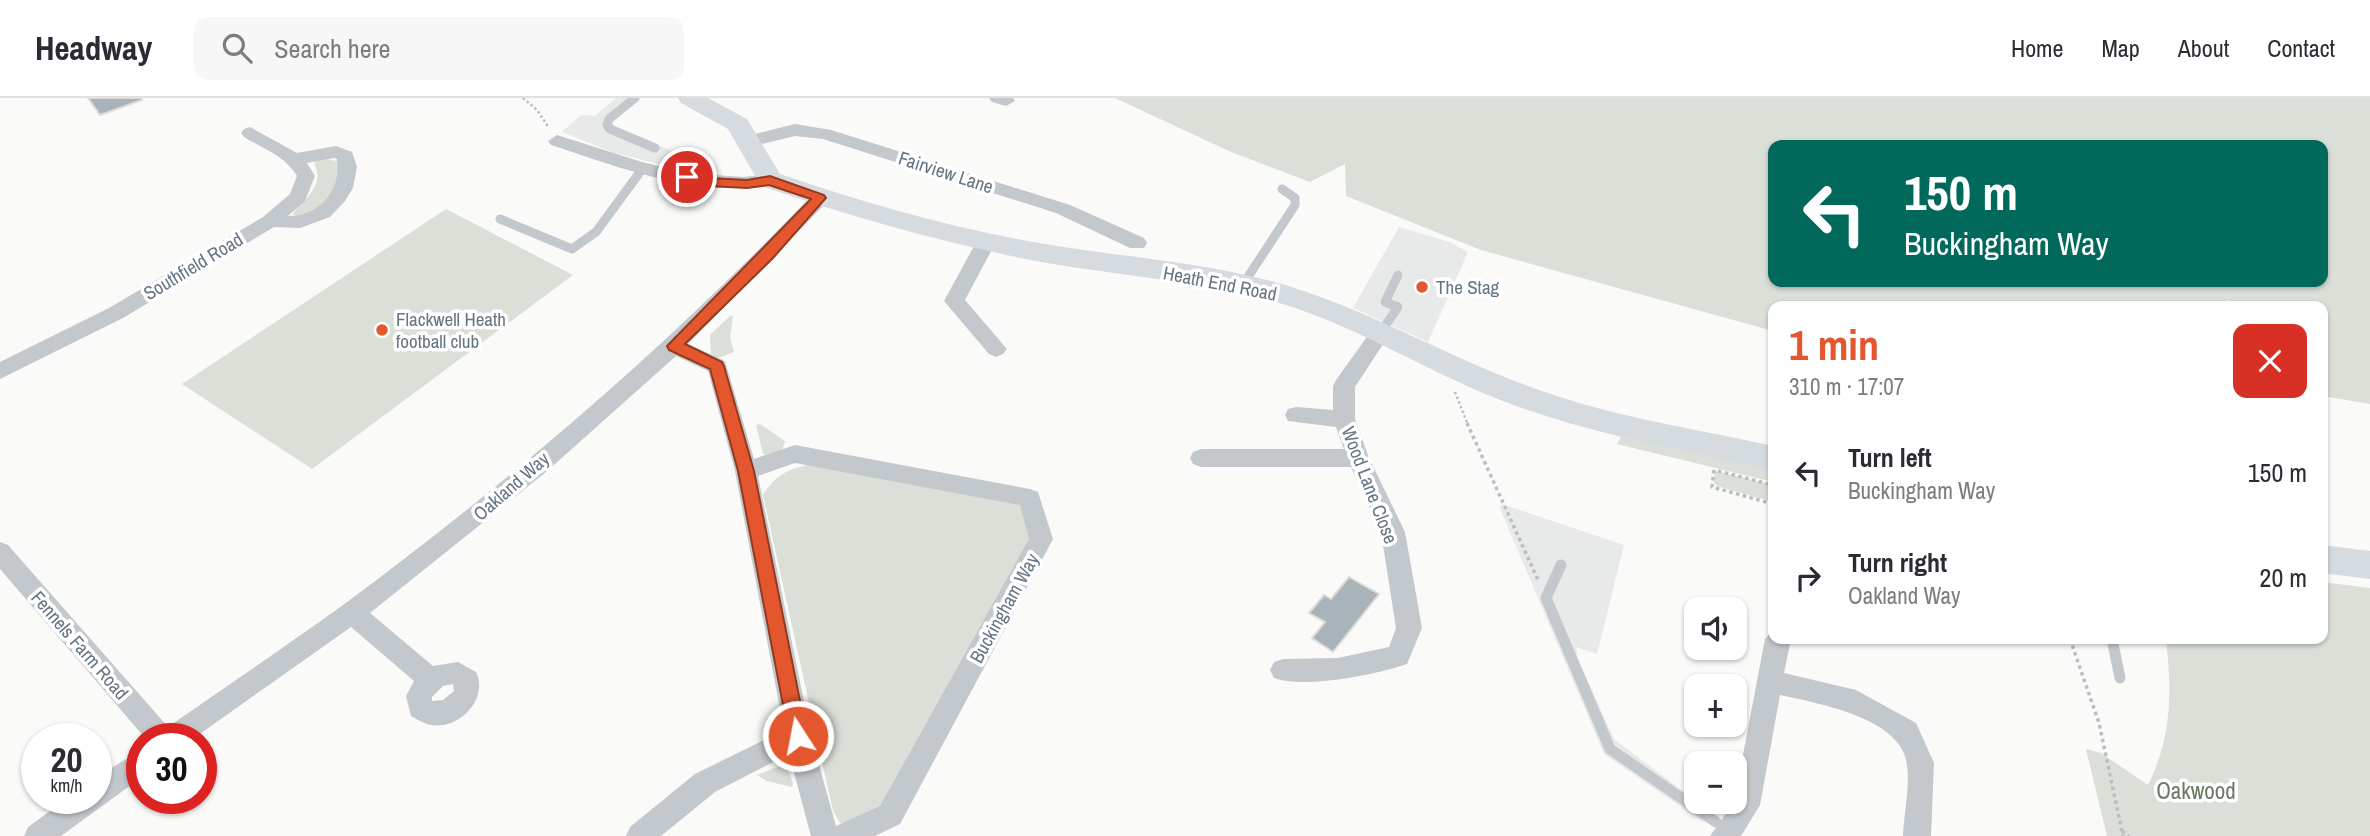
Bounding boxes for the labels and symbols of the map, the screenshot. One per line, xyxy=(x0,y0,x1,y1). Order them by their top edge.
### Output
street label: Fairview Lane xyxy=(895,144,997,200)
pin xyxy=(657,147,717,207)
street label: Southfield Road xyxy=(138,226,248,306)
street label: Heath End Road xyxy=(1161,259,1279,307)
place label: The Stag xyxy=(1436,274,1500,300)
marker: The Stag xyxy=(1414,279,1430,295)
place label: Flackwell Heath football club xyxy=(396,306,506,354)
marker: Flackwell Heath football club xyxy=(374,322,390,338)
street label: Wood Lane Close xyxy=(1336,423,1404,547)
street label: Oakland Way xyxy=(467,446,555,526)
street label: Buckingham Way xyxy=(963,548,1045,667)
street label: Fennels Farm Road xyxy=(26,585,134,705)
position arrow xyxy=(761,699,835,773)
speed limit sign: 30 xyxy=(126,723,217,814)
park label: Oakwood xyxy=(2156,775,2236,806)

